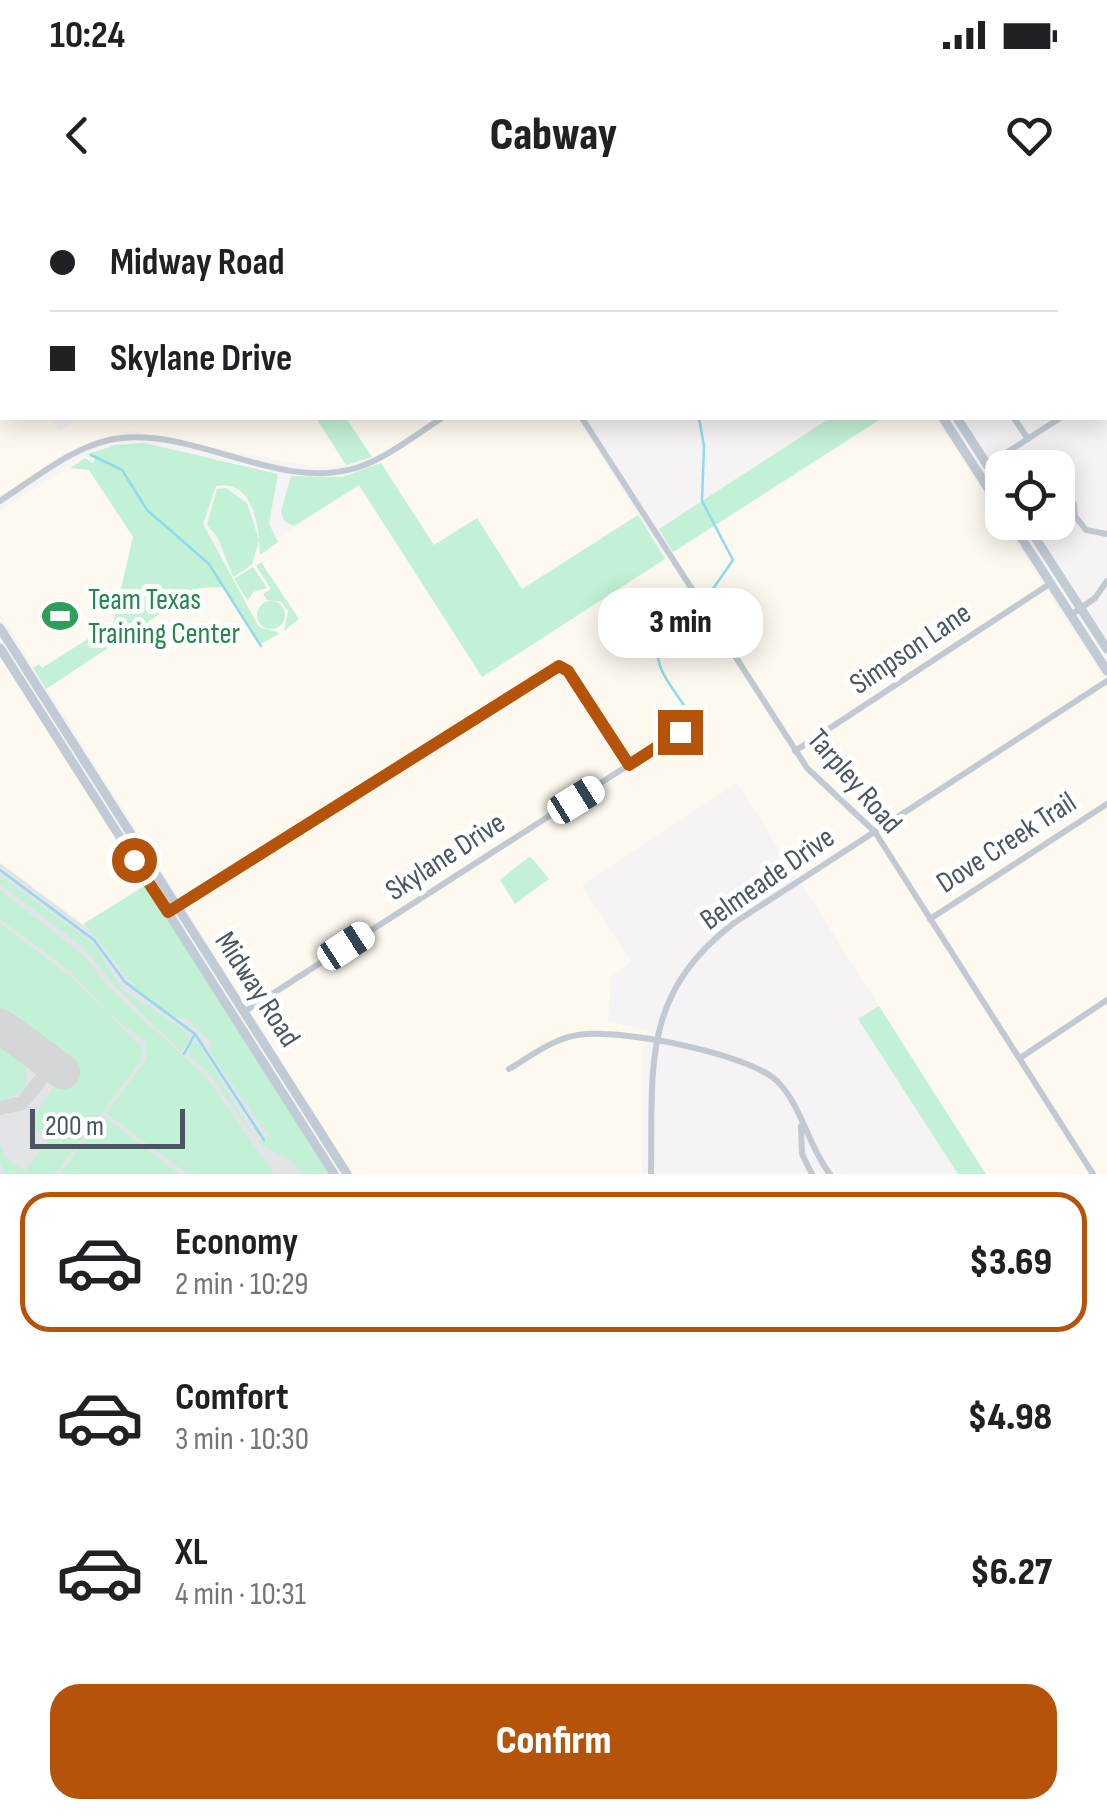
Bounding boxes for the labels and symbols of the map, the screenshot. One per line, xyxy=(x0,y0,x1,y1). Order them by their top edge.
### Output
place label: Team Texas Training Center xyxy=(88,582,241,652)
callout: 3 min xyxy=(598,587,762,657)
street label: Simpson Lane xyxy=(843,595,978,702)
sports icon: Team Texas Training Center xyxy=(41,597,79,635)
route end xyxy=(658,710,703,755)
street label: Tarpley Road xyxy=(799,722,909,841)
car xyxy=(543,771,609,829)
street label: Dove Creek Trail xyxy=(930,784,1083,901)
street label: Skylane Drive xyxy=(379,805,512,909)
street label: Belmeade Drive xyxy=(694,819,842,938)
route start xyxy=(112,838,157,883)
car xyxy=(313,917,379,975)
street label: Midway Road xyxy=(207,925,308,1054)
scale bar xyxy=(30,1104,185,1148)

